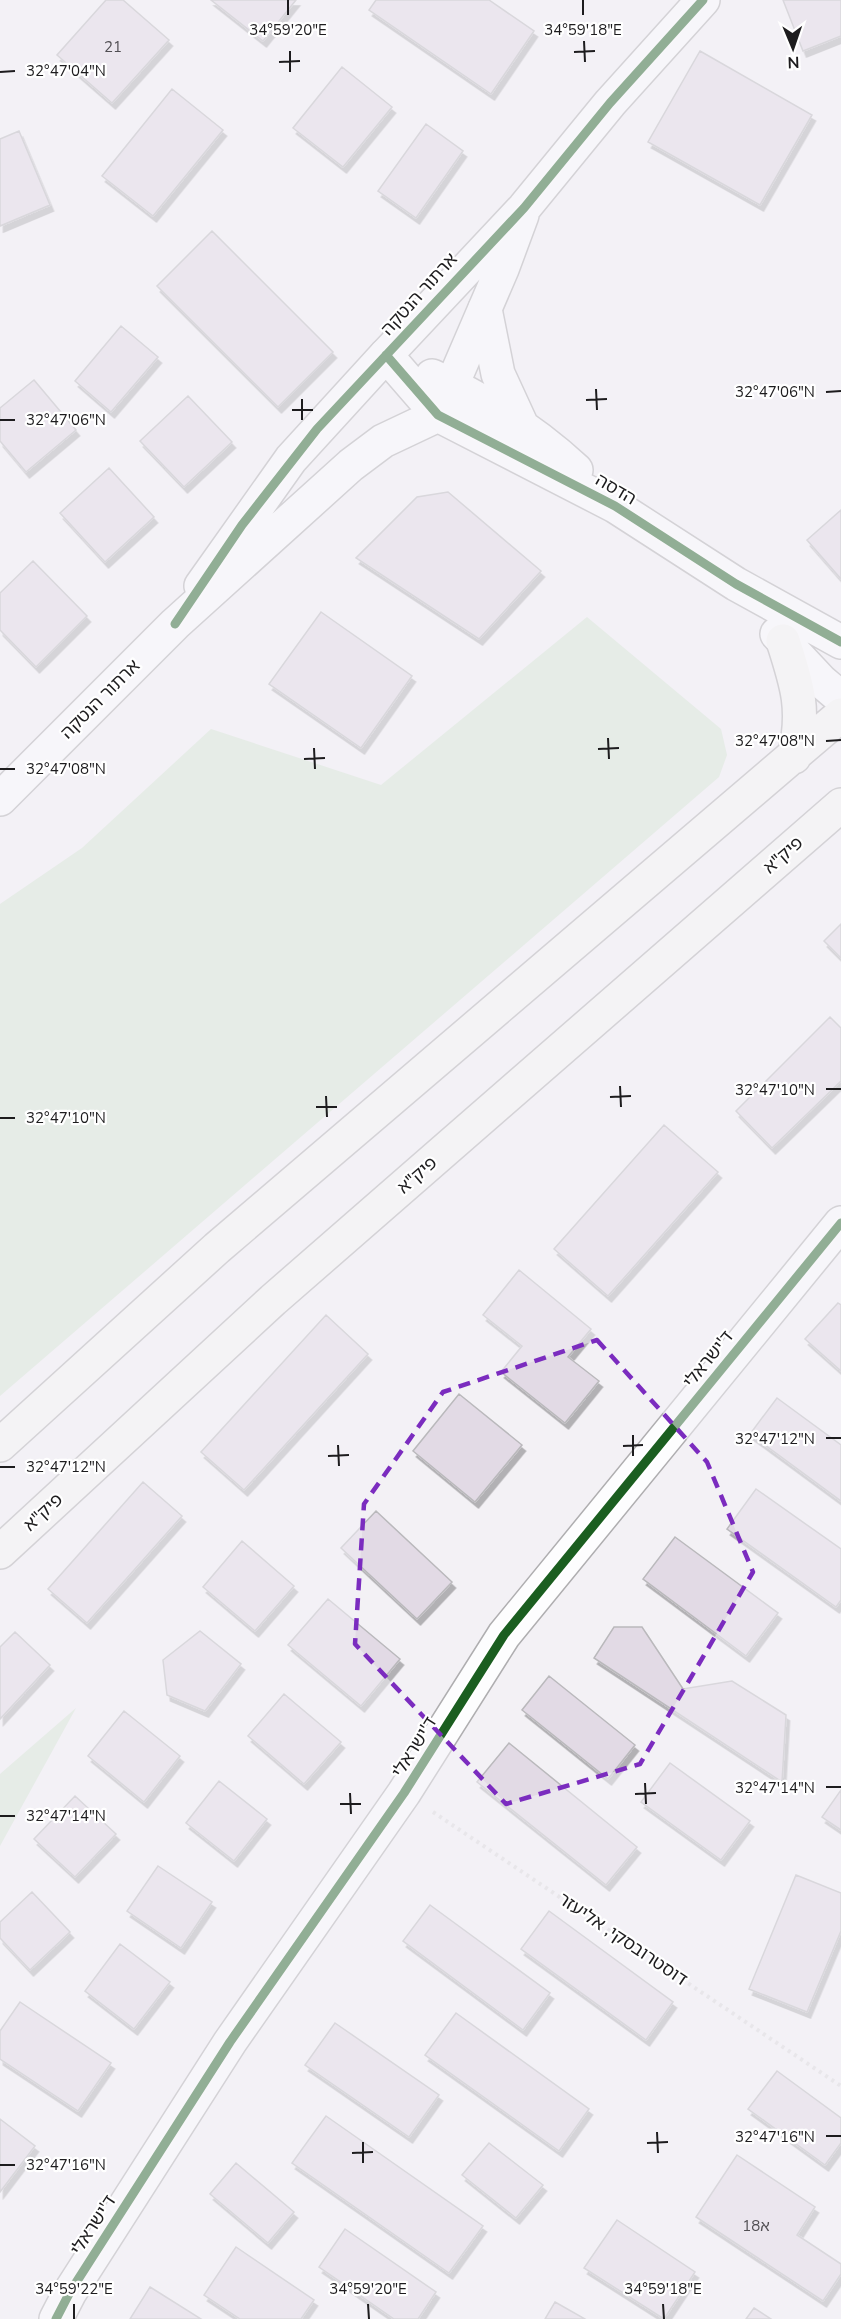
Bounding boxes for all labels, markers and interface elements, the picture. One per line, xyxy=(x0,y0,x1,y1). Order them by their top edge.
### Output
north arrow xyxy=(763,18,823,78)
text: 34°59'20"E xyxy=(249,20,327,40)
text: 34°59'18"E xyxy=(544,20,622,40)
house number: 21 xyxy=(104,37,122,57)
text: N xyxy=(787,51,800,73)
text: 32°47'04"N xyxy=(26,61,106,81)
street label: ארתור הנטקה xyxy=(375,248,463,340)
text: 32°47'06"N xyxy=(735,382,815,402)
text: 32°47'06"N xyxy=(26,410,106,430)
street label: הדסה xyxy=(591,468,641,510)
street label: ארתור הנטקה xyxy=(55,654,145,744)
text: 32°47'08"N xyxy=(735,731,815,751)
text: 32°47'08"N xyxy=(26,759,106,779)
street label: פיק"א xyxy=(758,831,808,879)
text: 32°47'10"N xyxy=(735,1080,815,1100)
text: 32°47'10"N xyxy=(26,1108,106,1128)
street label: פיק"א xyxy=(392,1151,442,1199)
street label: ד'ישראלי xyxy=(677,1325,739,1393)
text: 32°47'12"N xyxy=(735,1429,815,1449)
text: 32°47'12"N xyxy=(26,1457,106,1477)
street label: פיק"א xyxy=(18,1488,68,1536)
street label: ד'ישראלי xyxy=(386,1712,442,1782)
text: 32°47'14"N xyxy=(735,1778,815,1798)
text: 32°47'14"N xyxy=(26,1806,106,1826)
street label: דוסטרובסקי, אליעזר xyxy=(554,1887,693,1991)
text: 32°47'16"N xyxy=(735,2127,815,2147)
text: 32°47'16"N xyxy=(26,2155,106,2175)
street label: ד'ישראלי xyxy=(65,2190,122,2260)
house number: 18א xyxy=(742,2216,770,2236)
text: 34°59'22"E xyxy=(35,2279,113,2299)
text: 34°59'20"E xyxy=(329,2279,407,2299)
text: 34°59'18"E xyxy=(624,2279,702,2299)

